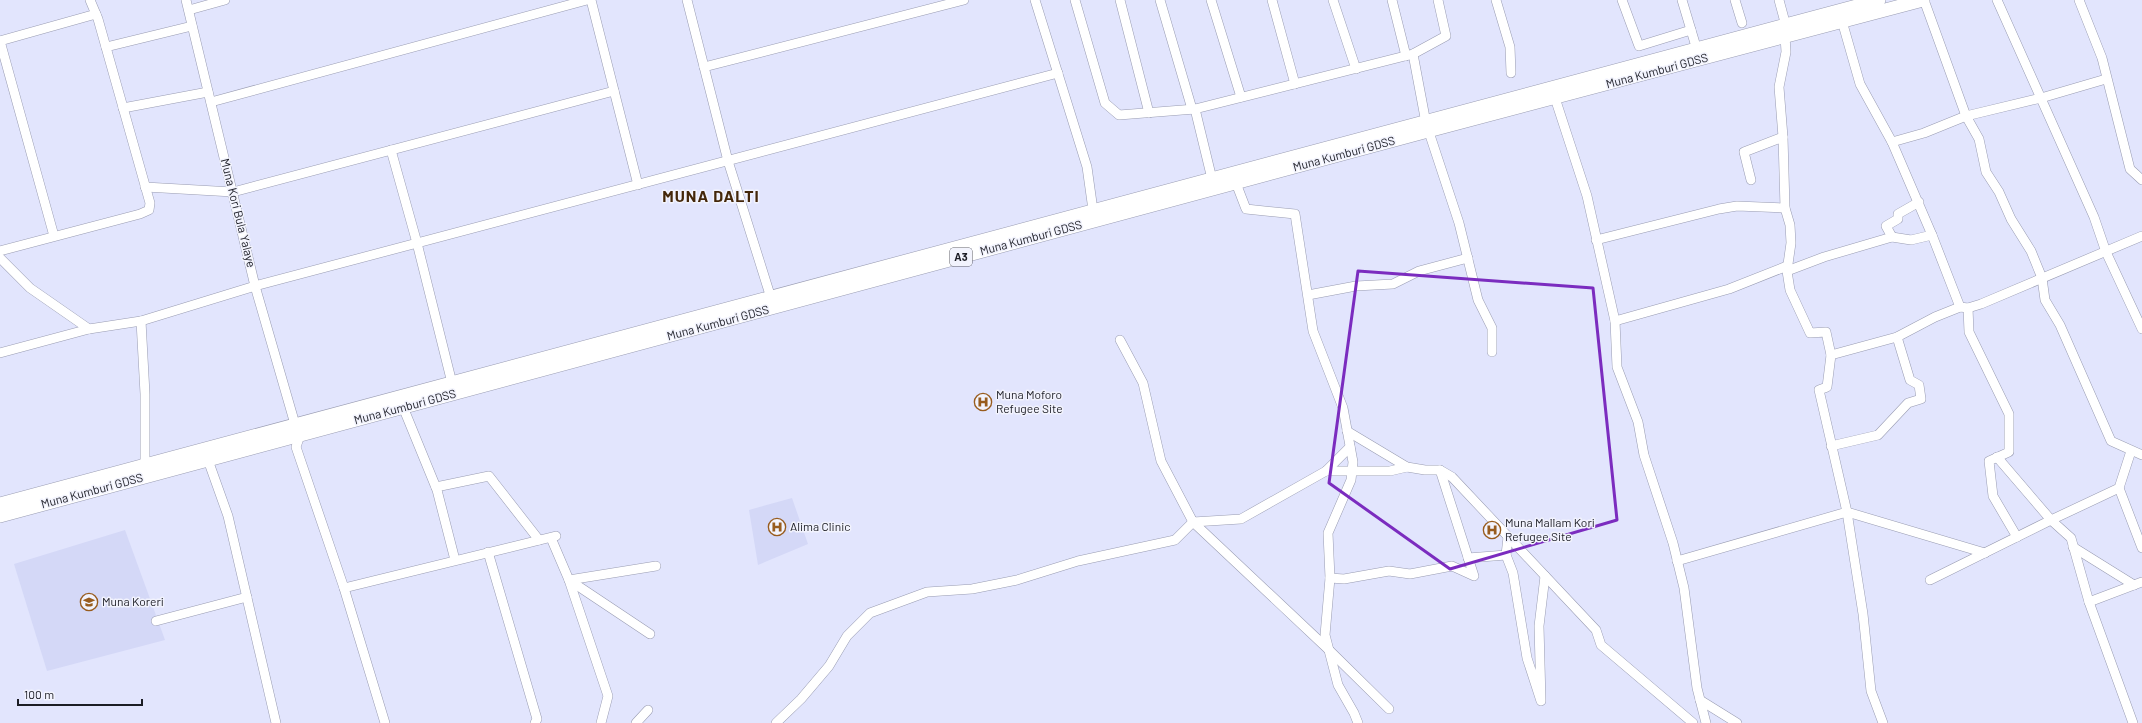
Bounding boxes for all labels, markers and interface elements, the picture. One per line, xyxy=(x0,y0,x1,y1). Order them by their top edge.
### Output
street label: Muna Kumburi GDSS xyxy=(1604,50,1709,90)
street label: Muna Kumburi GDSS xyxy=(1291,133,1396,173)
street label: Muna Kori Bula Yalaye xyxy=(219,157,259,269)
district label: MUNA DALTI xyxy=(662,186,760,205)
street label: Muna Kumburi GDSS xyxy=(978,217,1083,257)
road number: A3 xyxy=(950,248,972,266)
street label: Muna Kumburi GDSS xyxy=(665,302,770,342)
street label: Muna Kumburi GDSS xyxy=(352,386,457,426)
place label: Muna Moforo Refugee Site xyxy=(996,387,1063,415)
hospital icon: Muna Moforo Refugee Site xyxy=(973,392,993,412)
street label: Muna Kumburi GDSS xyxy=(39,470,144,510)
place label: Muna Mallam Kori Refugee Site xyxy=(1505,515,1595,543)
hospital icon: Alima Clinic xyxy=(767,517,787,537)
place label: Alima Clinic xyxy=(790,519,850,533)
hospital icon: Muna Mallam Kori Refugee Site xyxy=(1482,520,1502,540)
school or university icon: Muna Koreri xyxy=(79,592,99,612)
place label: Muna Koreri xyxy=(102,594,164,608)
scale bar xyxy=(18,681,142,707)
text: 100 m xyxy=(24,687,54,701)

